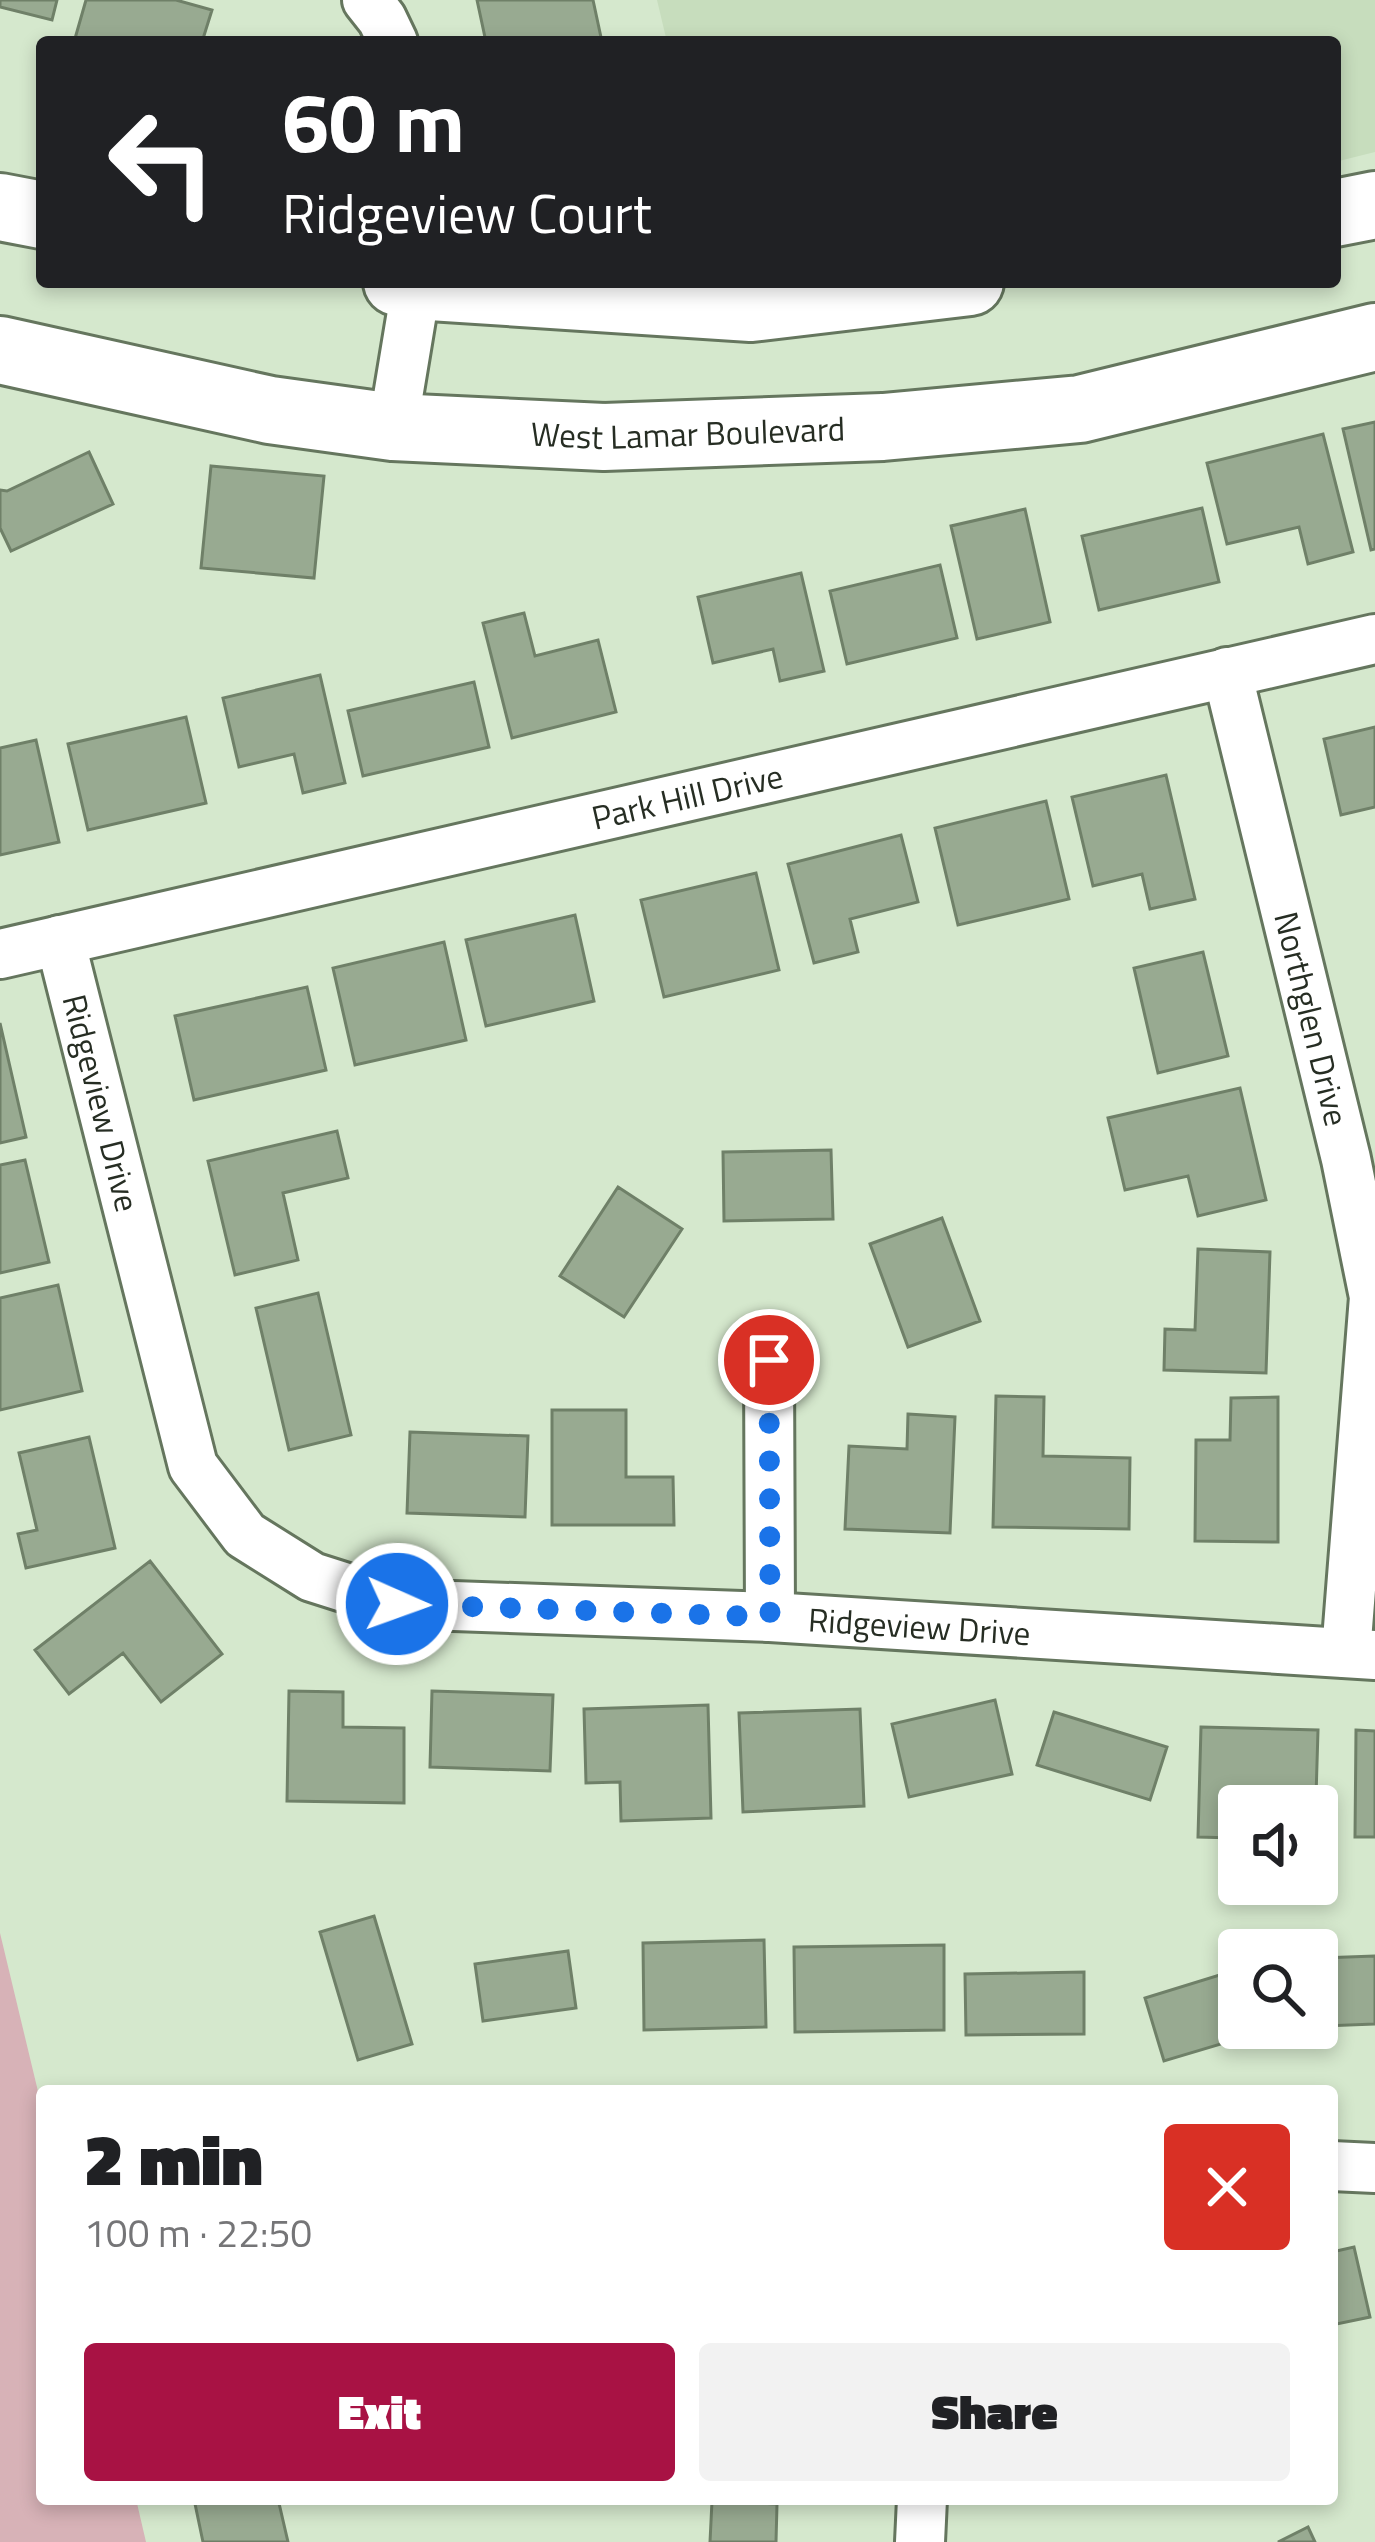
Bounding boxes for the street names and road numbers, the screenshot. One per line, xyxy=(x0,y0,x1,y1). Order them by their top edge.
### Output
street label: West Lamar Boulevard xyxy=(530,403,846,462)
street label: Park Hill Drive xyxy=(587,750,788,843)
street label: Northglen Drive xyxy=(1261,907,1362,1131)
street label: Ridgeview Drive xyxy=(50,989,153,1217)
street label: Ridgeview Drive xyxy=(807,1594,1032,1658)

